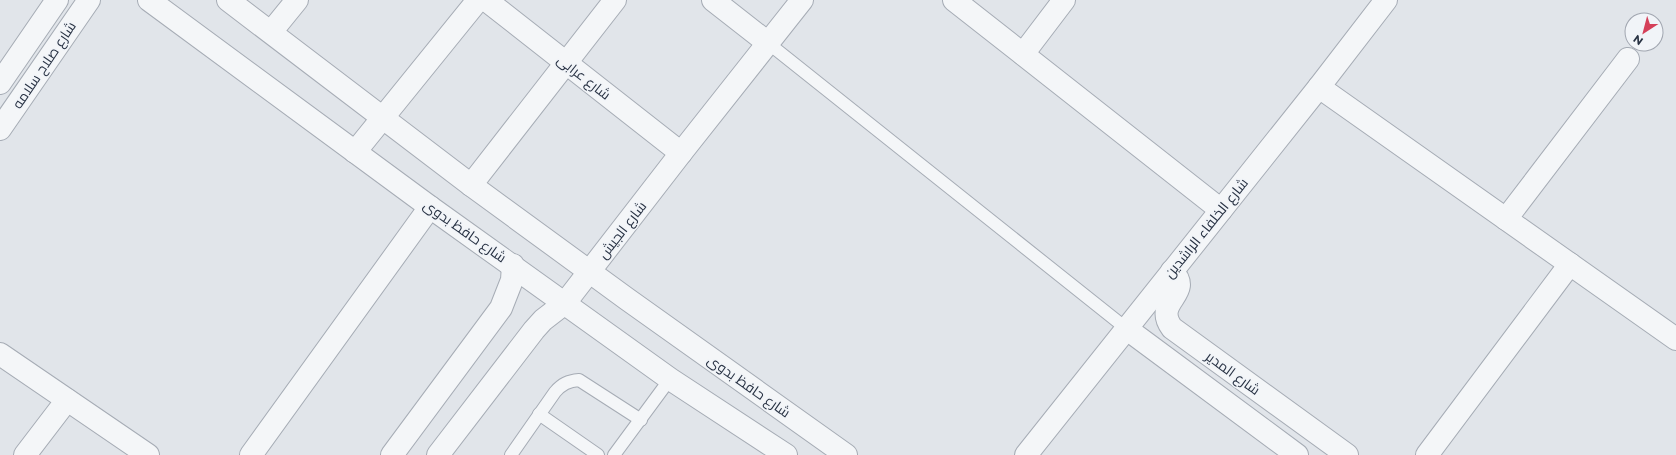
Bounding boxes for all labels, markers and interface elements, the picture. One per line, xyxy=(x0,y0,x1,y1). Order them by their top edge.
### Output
north arrow xyxy=(1624,12,1664,52)
street label: شارع صلاح سلامه xyxy=(8,18,80,112)
text: N xyxy=(1630,32,1646,48)
street label: شارع عرابى xyxy=(554,50,614,104)
street label: شارع الخلفاء الراشدين xyxy=(1160,174,1252,282)
street label: شارع حافظ بدوى xyxy=(420,196,510,266)
street label: شارع الجيش xyxy=(594,198,650,262)
street label: شارع المدير xyxy=(1201,347,1264,399)
street label: شارع حافظ بدوى xyxy=(704,351,794,421)

